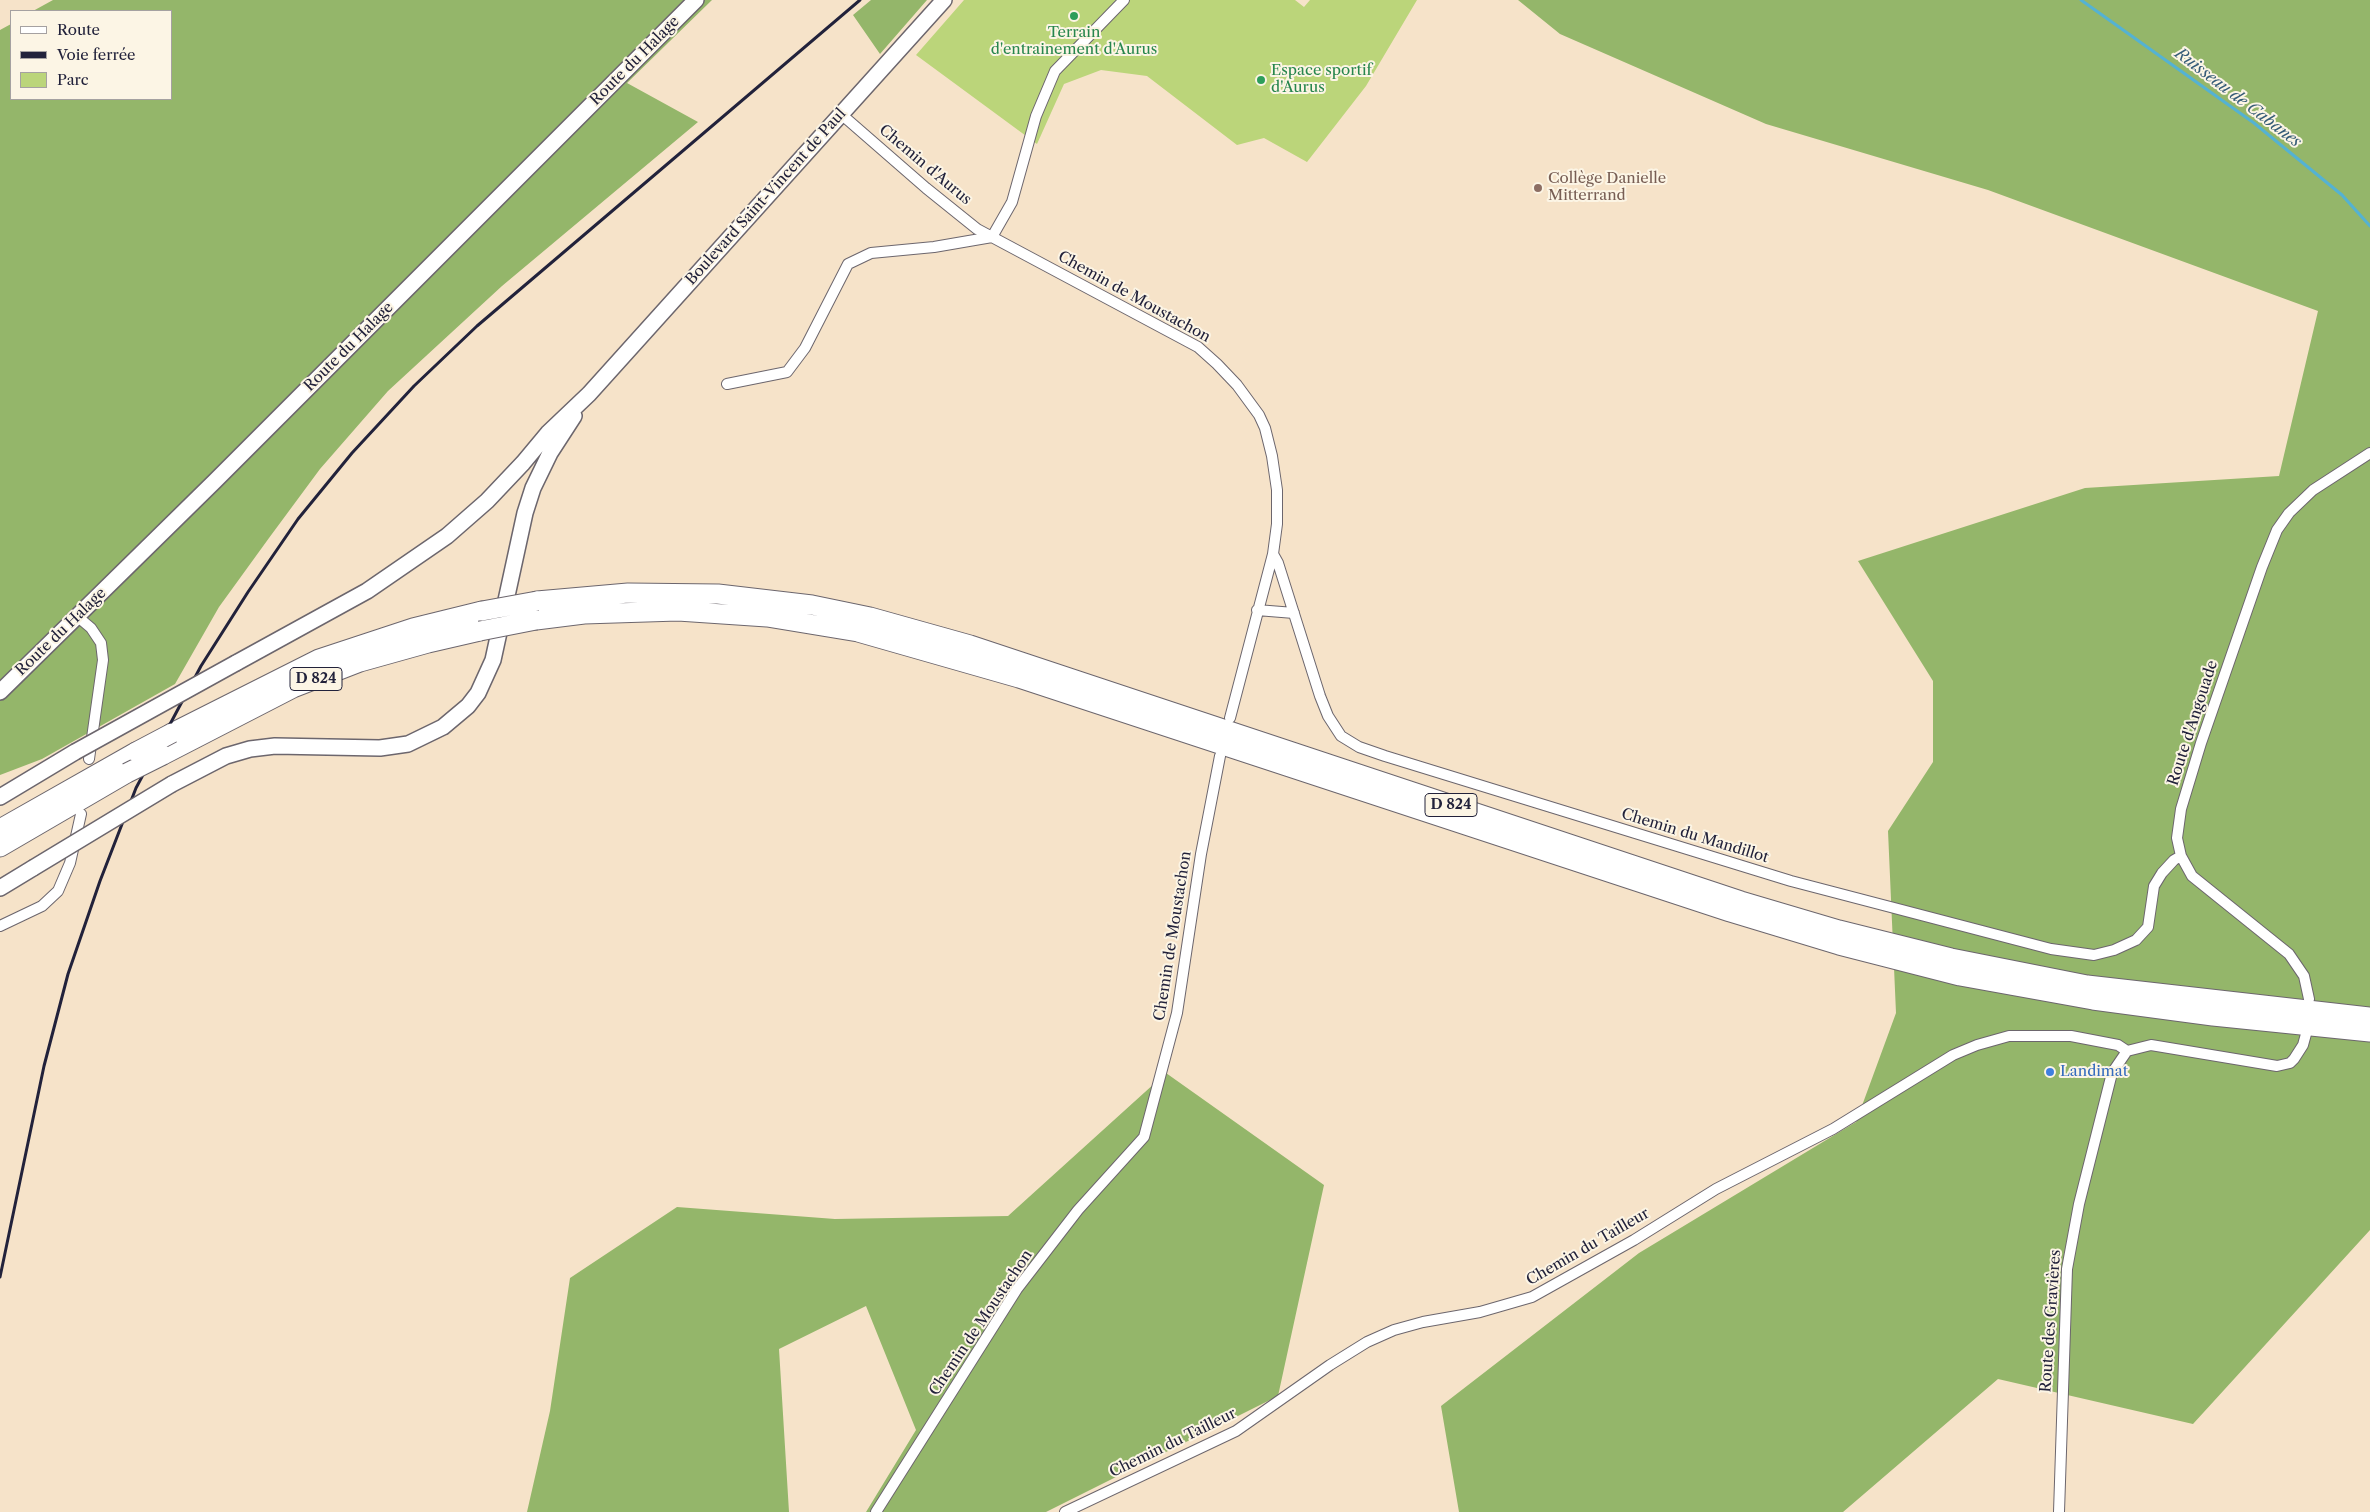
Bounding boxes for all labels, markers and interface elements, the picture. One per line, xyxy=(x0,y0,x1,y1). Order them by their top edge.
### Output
legend xyxy=(10,10,172,100)
marker: Terrain d'entrainement d'Aurus xyxy=(1068,10,1080,22)
street label: Route du Halage xyxy=(587,13,683,109)
text: Route xyxy=(57,20,100,39)
place label: Terrain d'entrainement d'Aurus xyxy=(991,24,1157,59)
water label: Ruisseau de Cabanes xyxy=(2171,44,2305,152)
text: Voie ferrée xyxy=(57,45,135,64)
place label: Espace sportif d'Aurus xyxy=(1271,62,1372,97)
text: Parc xyxy=(57,70,89,89)
marker: Espace sportif d'Aurus xyxy=(1255,74,1267,86)
street label: Boulevard Saint-Vincent de Paul xyxy=(682,105,850,289)
street label: Chemin d'Aurus xyxy=(875,121,975,209)
place label: Collège Danielle Mitterrand xyxy=(1548,170,1666,205)
marker: Collège Danielle Mitterrand xyxy=(1532,182,1544,194)
street label: Chemin de Moustachon xyxy=(1055,248,1213,346)
street label: Route du Halage xyxy=(301,299,397,395)
street label: Route du Halage xyxy=(12,584,110,680)
street label: Route d'Angouade xyxy=(2164,658,2222,788)
road number: D 824 xyxy=(290,668,342,691)
road number: D 824 xyxy=(1425,794,1477,816)
street label: Chemin du Mandillot xyxy=(1619,805,1771,867)
street label: Chemin de Moustachon xyxy=(1151,850,1195,1022)
place label: Landimat xyxy=(2060,1063,2128,1081)
marker: Landimat xyxy=(2044,1066,2056,1078)
street label: Chemin du Tailleur xyxy=(1523,1205,1653,1289)
street label: Chemin de Moustachon xyxy=(926,1247,1036,1399)
street label: Route des Gravières xyxy=(2037,1249,2065,1393)
street label: Chemin du Tailleur xyxy=(1107,1404,1239,1482)

